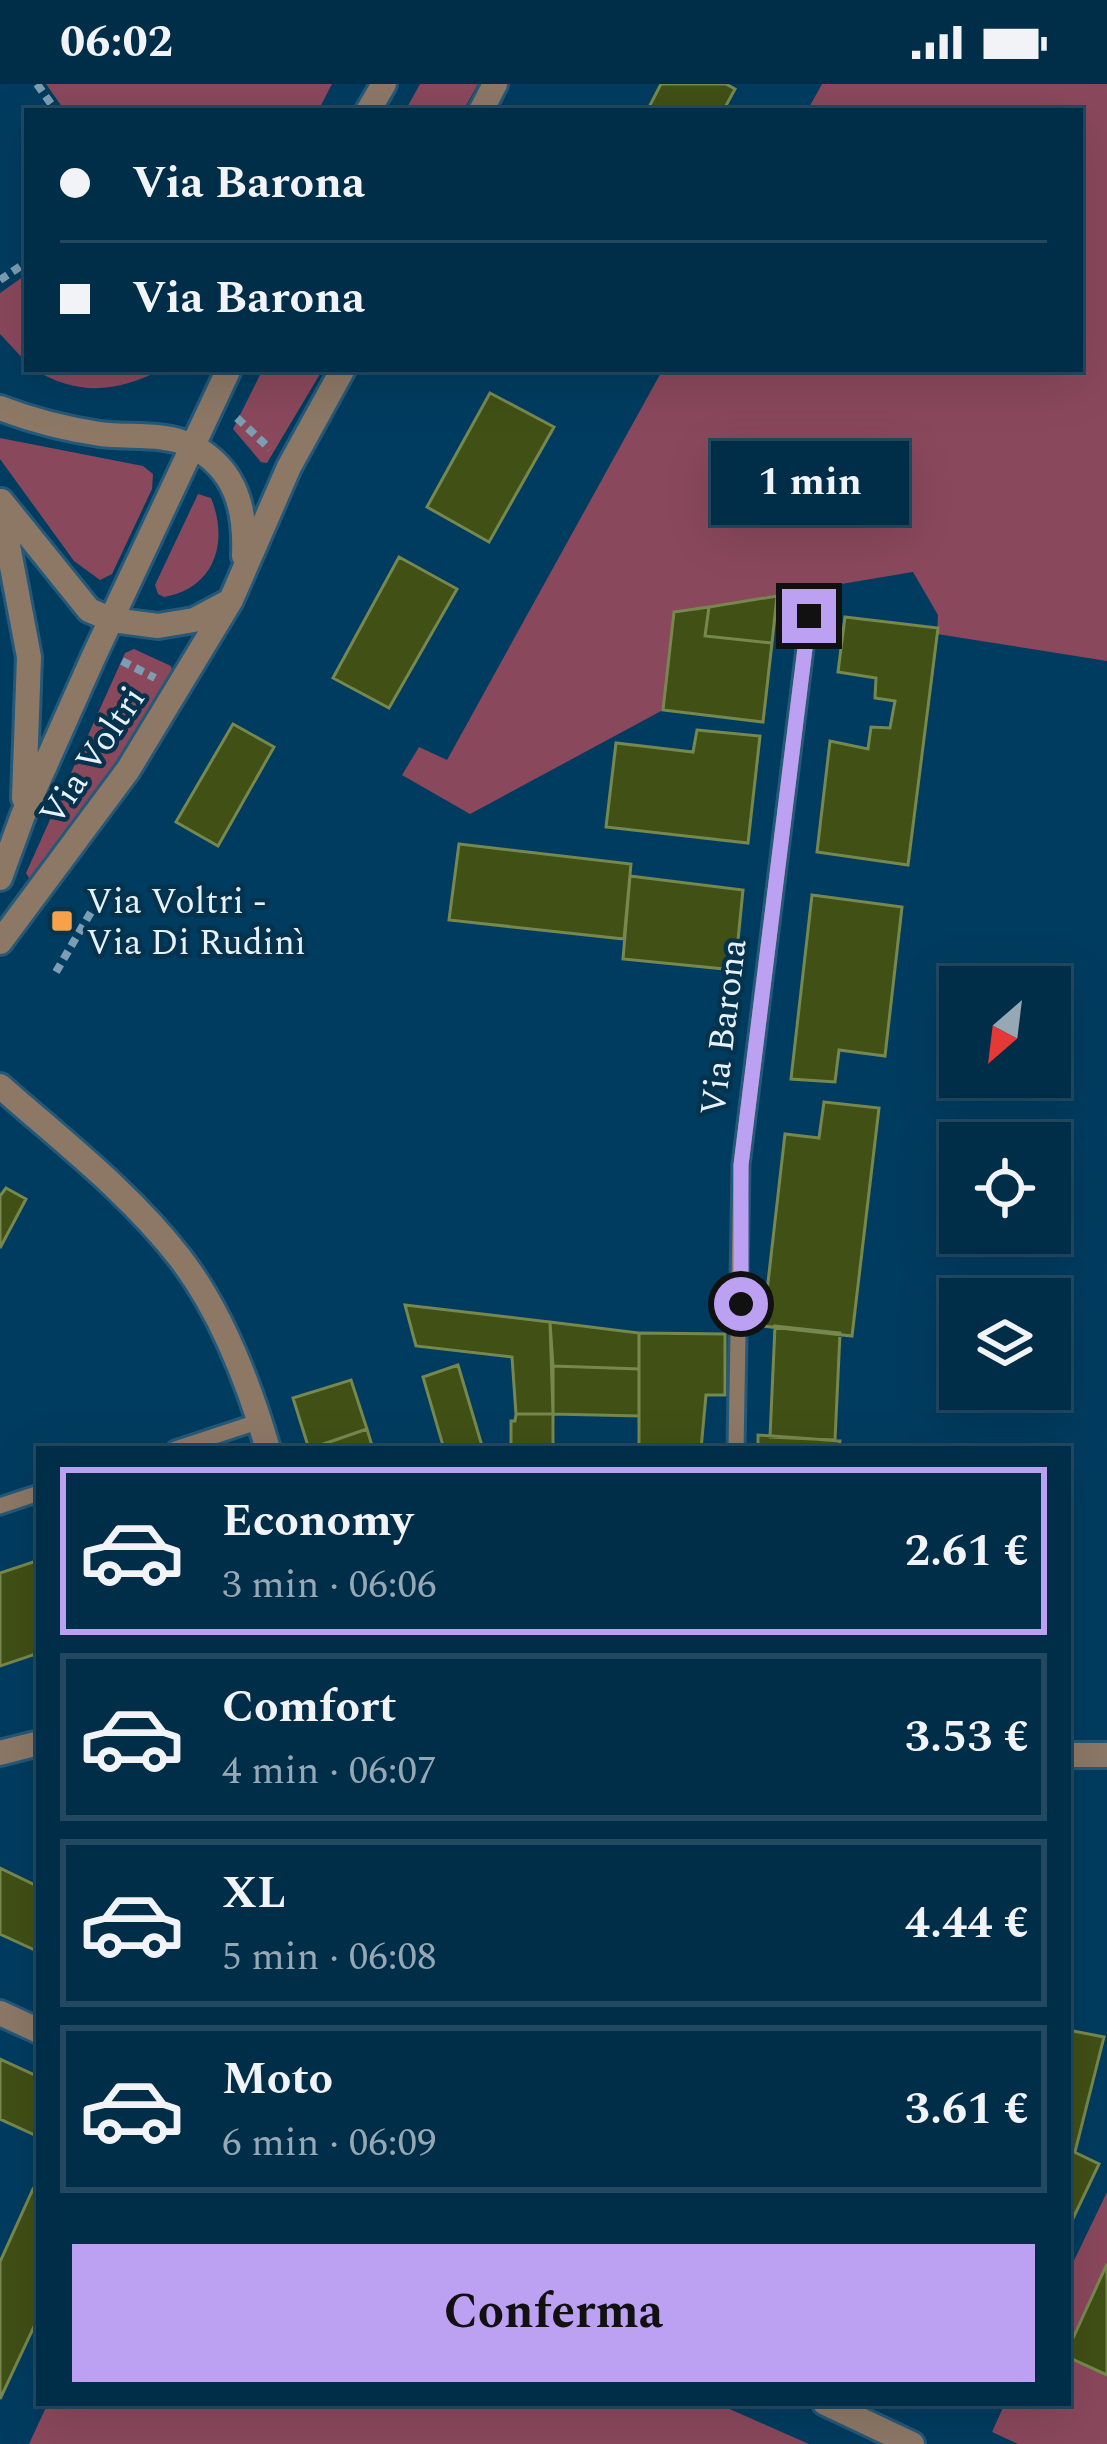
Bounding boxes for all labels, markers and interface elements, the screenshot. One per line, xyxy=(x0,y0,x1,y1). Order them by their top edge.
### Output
text: 06:02 xyxy=(60,8,173,77)
text: Via Barona xyxy=(132,149,365,218)
text: Via Barona xyxy=(132,264,365,333)
callout: 1 min xyxy=(710,442,908,526)
text: 1 min xyxy=(758,453,862,512)
route end xyxy=(782,589,836,643)
street label: Via Voltri xyxy=(26,676,160,837)
place label: Via Voltri - Via Di Rudinì xyxy=(86,875,306,971)
marker: Via Voltri - Via Di Rudinì xyxy=(49,908,75,934)
street label: Via Barona xyxy=(686,935,763,1119)
north arrow xyxy=(939,966,1071,1098)
map controls xyxy=(939,966,1071,1410)
button: locate xyxy=(939,1122,1071,1254)
route start xyxy=(714,1277,768,1331)
button: layers xyxy=(939,1278,1071,1410)
text: Economy xyxy=(222,1487,413,1556)
icon: car xyxy=(78,1497,186,1605)
text: 2.61 € xyxy=(905,1517,1029,1586)
text: 3 min · 06:06 xyxy=(222,1556,437,1615)
text: Comfort xyxy=(222,1673,397,1742)
icon: car xyxy=(78,1683,186,1791)
text: 3.53 € xyxy=(905,1703,1029,1772)
text: 4 min · 06:07 xyxy=(222,1742,437,1801)
text: XL xyxy=(222,1859,286,1928)
icon: car xyxy=(78,1869,186,1977)
text: 4.44 € xyxy=(905,1889,1029,1958)
text: 5 min · 06:08 xyxy=(222,1928,437,1987)
text: Moto xyxy=(222,2045,333,2114)
icon: car xyxy=(78,2055,186,2163)
text: 3.61 € xyxy=(905,2075,1029,2144)
text: 6 min · 06:09 xyxy=(222,2114,437,2173)
button: Conferma xyxy=(72,2244,1035,2382)

